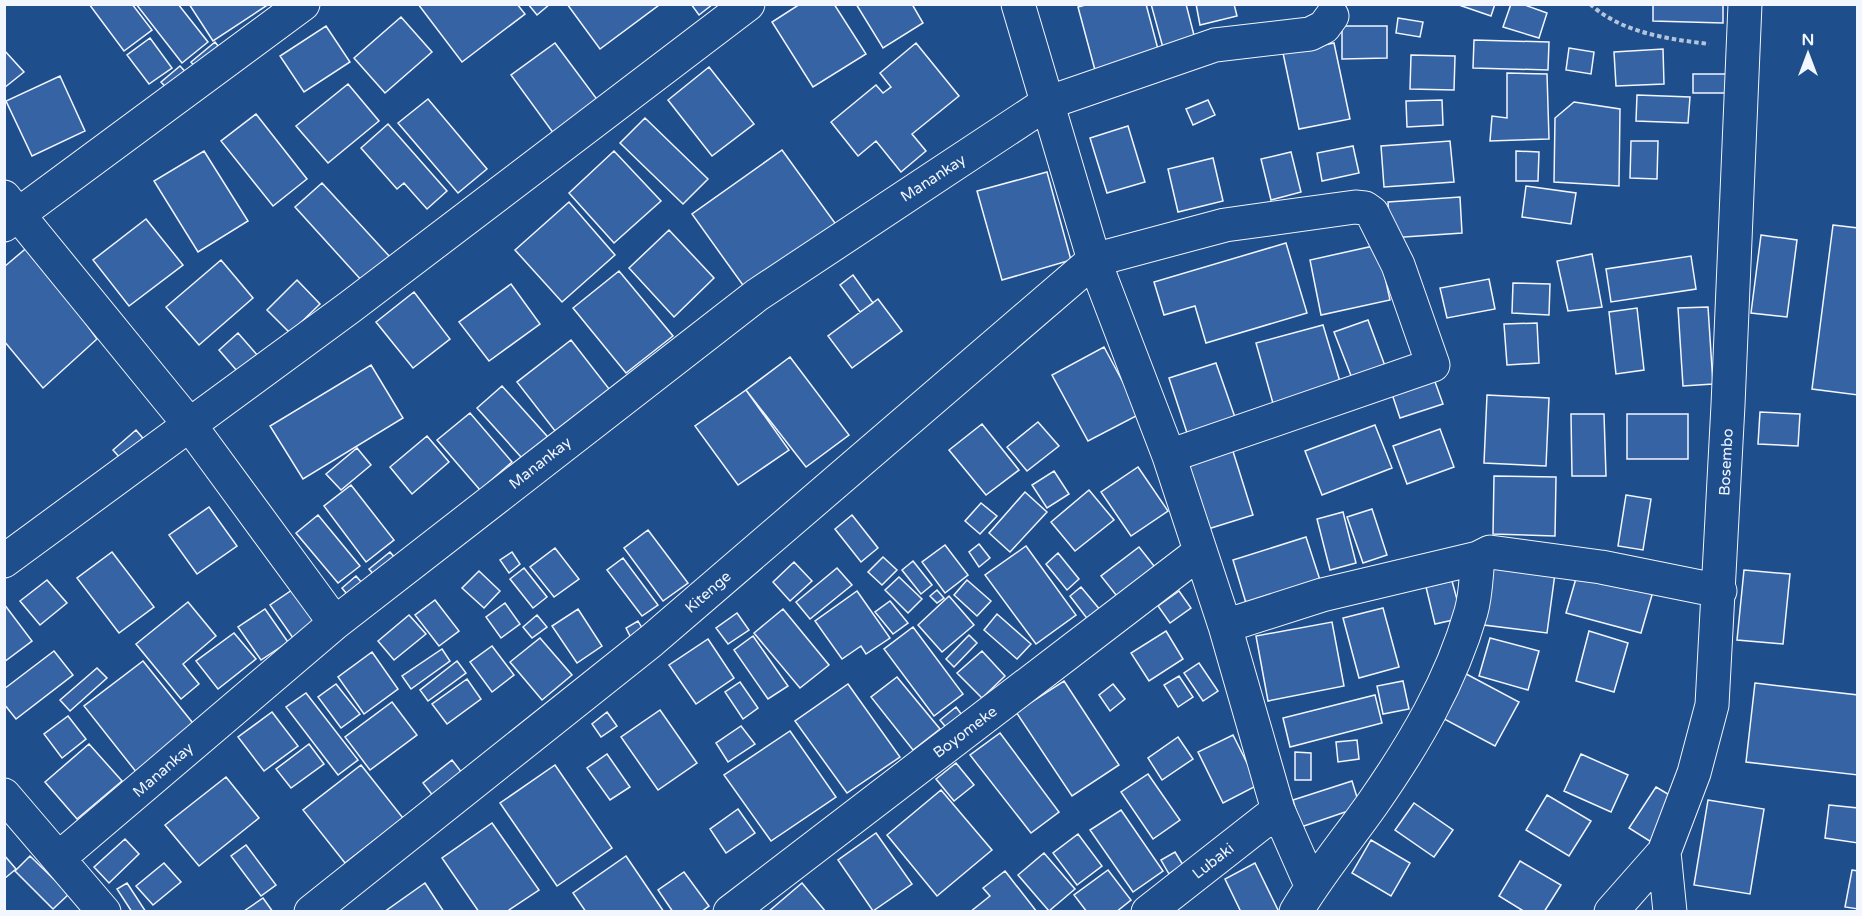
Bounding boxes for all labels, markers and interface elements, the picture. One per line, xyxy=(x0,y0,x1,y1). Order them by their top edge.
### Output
north arrow xyxy=(1778,24,1838,84)
text: N xyxy=(1802,30,1814,50)
street label: Manankay xyxy=(897,150,969,206)
street label: Bosembo xyxy=(1715,428,1737,496)
street label: Manankay xyxy=(505,433,575,493)
street label: Kitenge xyxy=(681,567,735,617)
street label: Boyomeke xyxy=(930,702,1000,762)
street label: Manankay xyxy=(129,739,197,801)
street label: Lubaki xyxy=(1189,839,1237,883)

